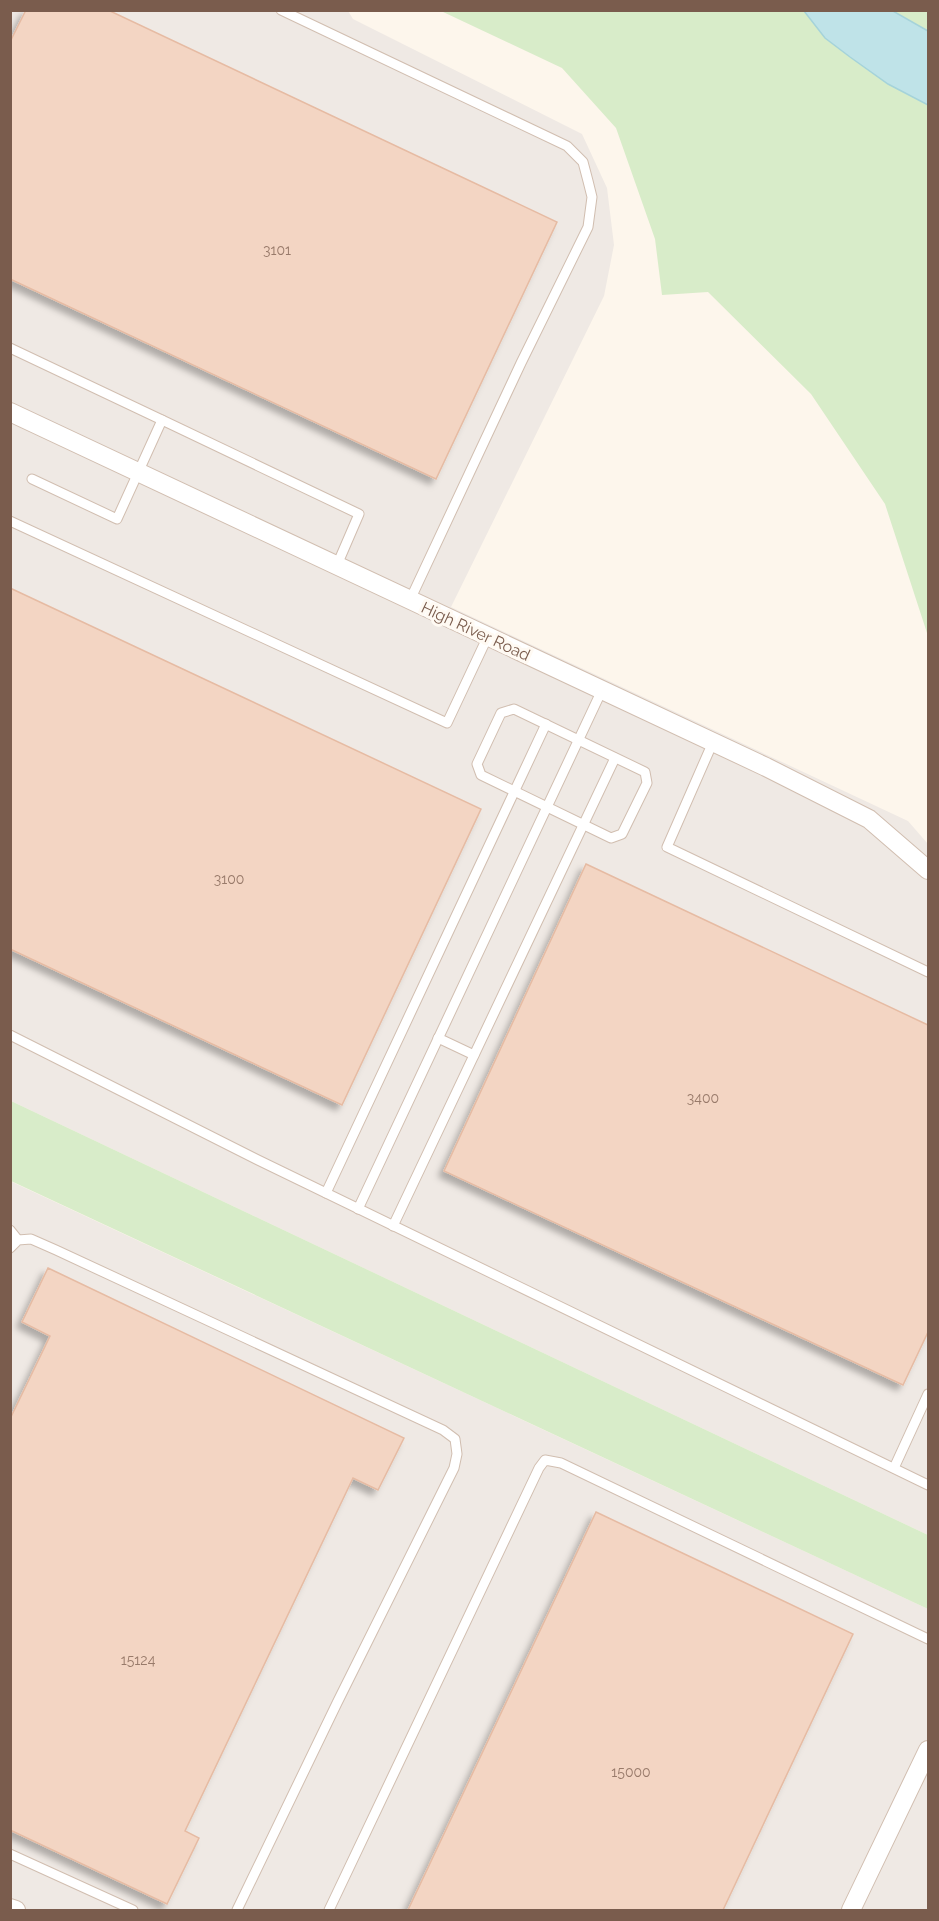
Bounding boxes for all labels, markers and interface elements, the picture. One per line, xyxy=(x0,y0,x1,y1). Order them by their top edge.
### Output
house number: 3101 xyxy=(263,242,291,258)
street label: High River Road xyxy=(418,598,533,665)
house number: 3100 xyxy=(214,871,244,887)
house number: 3400 xyxy=(687,1090,719,1106)
house number: 15124 xyxy=(121,1652,156,1668)
house number: 15000 xyxy=(611,1764,651,1780)

